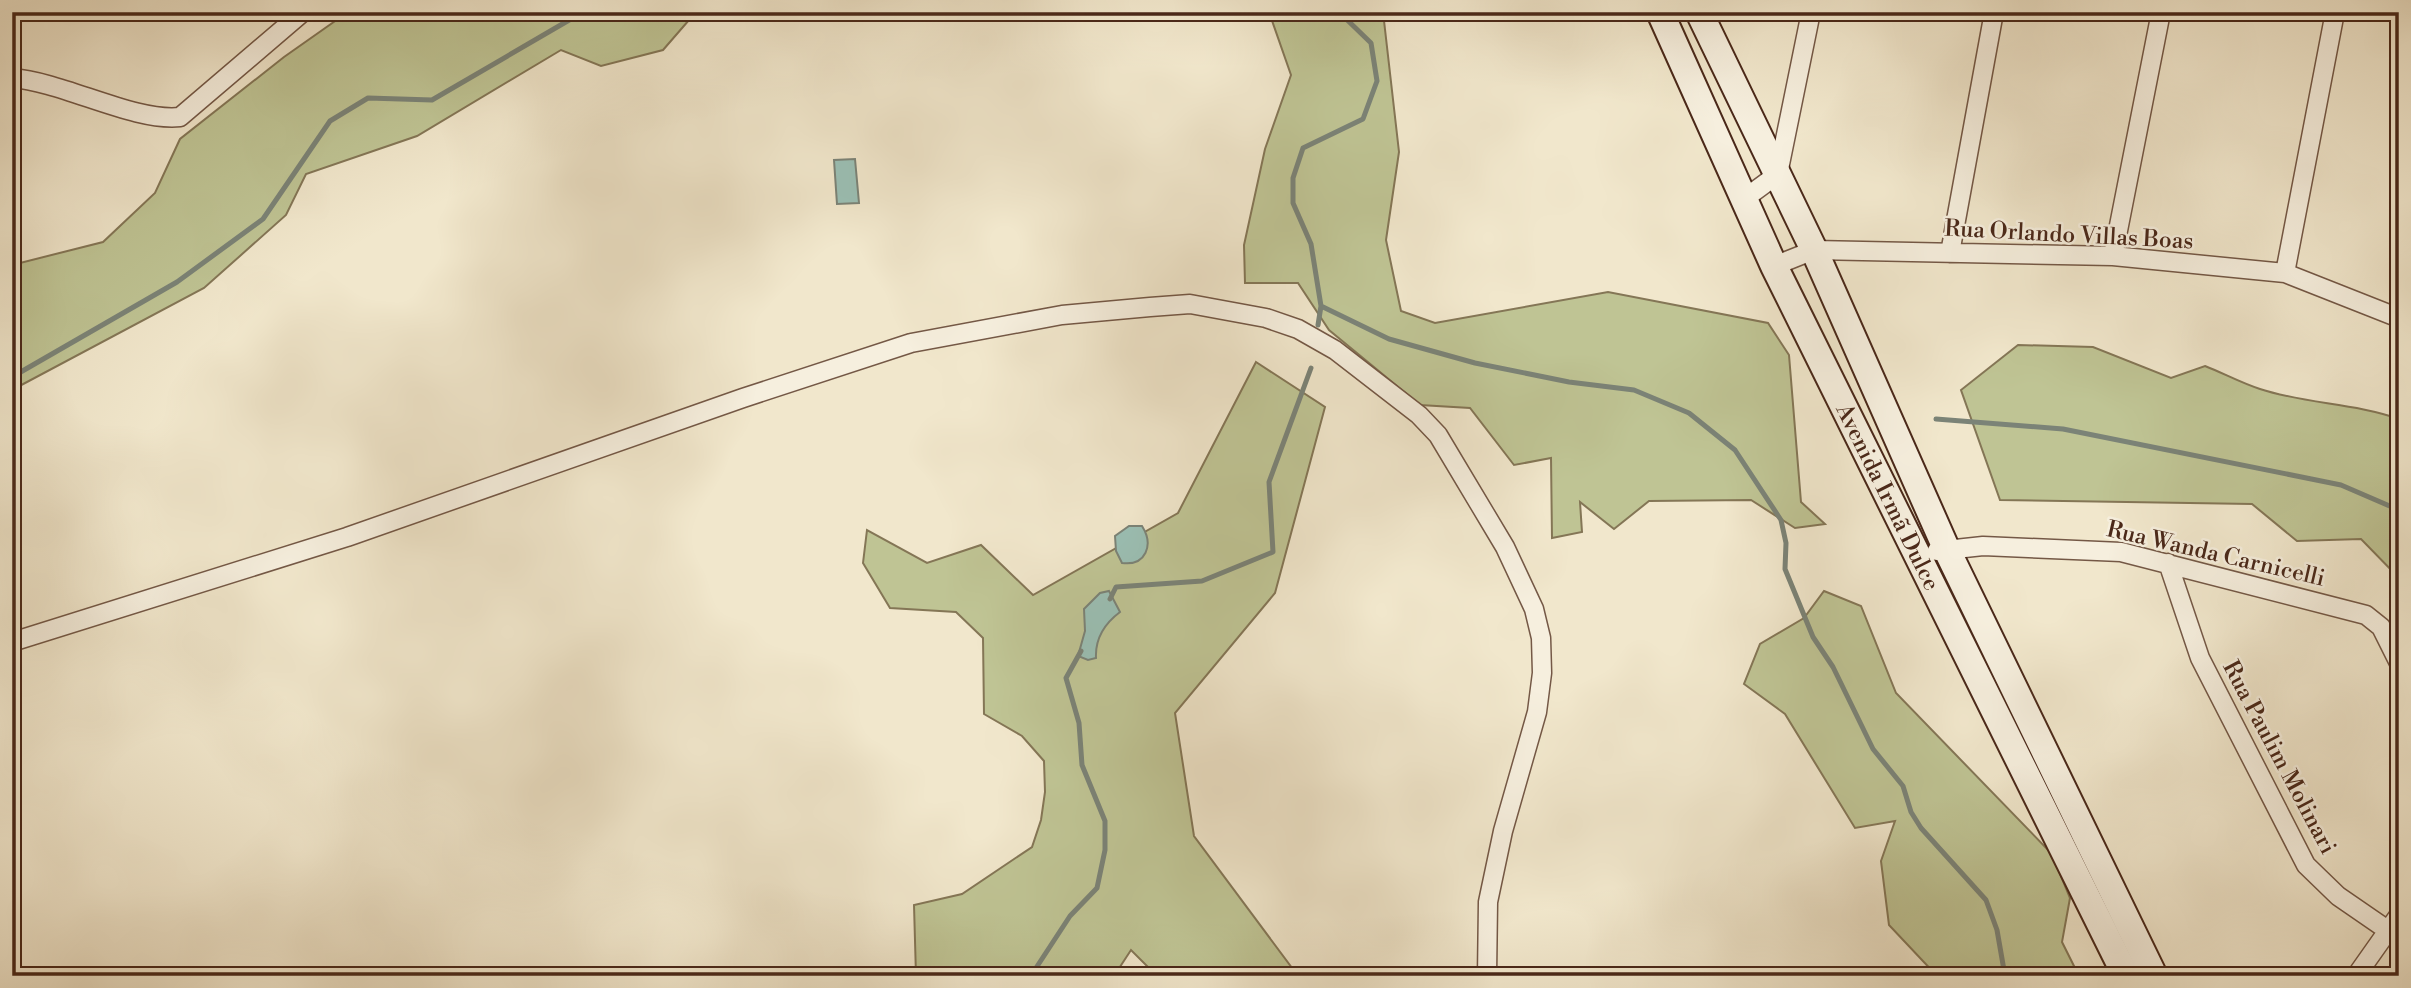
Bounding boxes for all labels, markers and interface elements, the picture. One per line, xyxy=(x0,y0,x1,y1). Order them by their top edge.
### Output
street label: Rua Orlando Villas Boas xyxy=(1944,214,2194,256)
street label: Avenida Irmã Dulce xyxy=(1829,398,1946,595)
street label: Rua Wanda Carnicelli xyxy=(2104,515,2328,593)
street label: Rua Paulim Molinari xyxy=(2216,656,2342,859)

